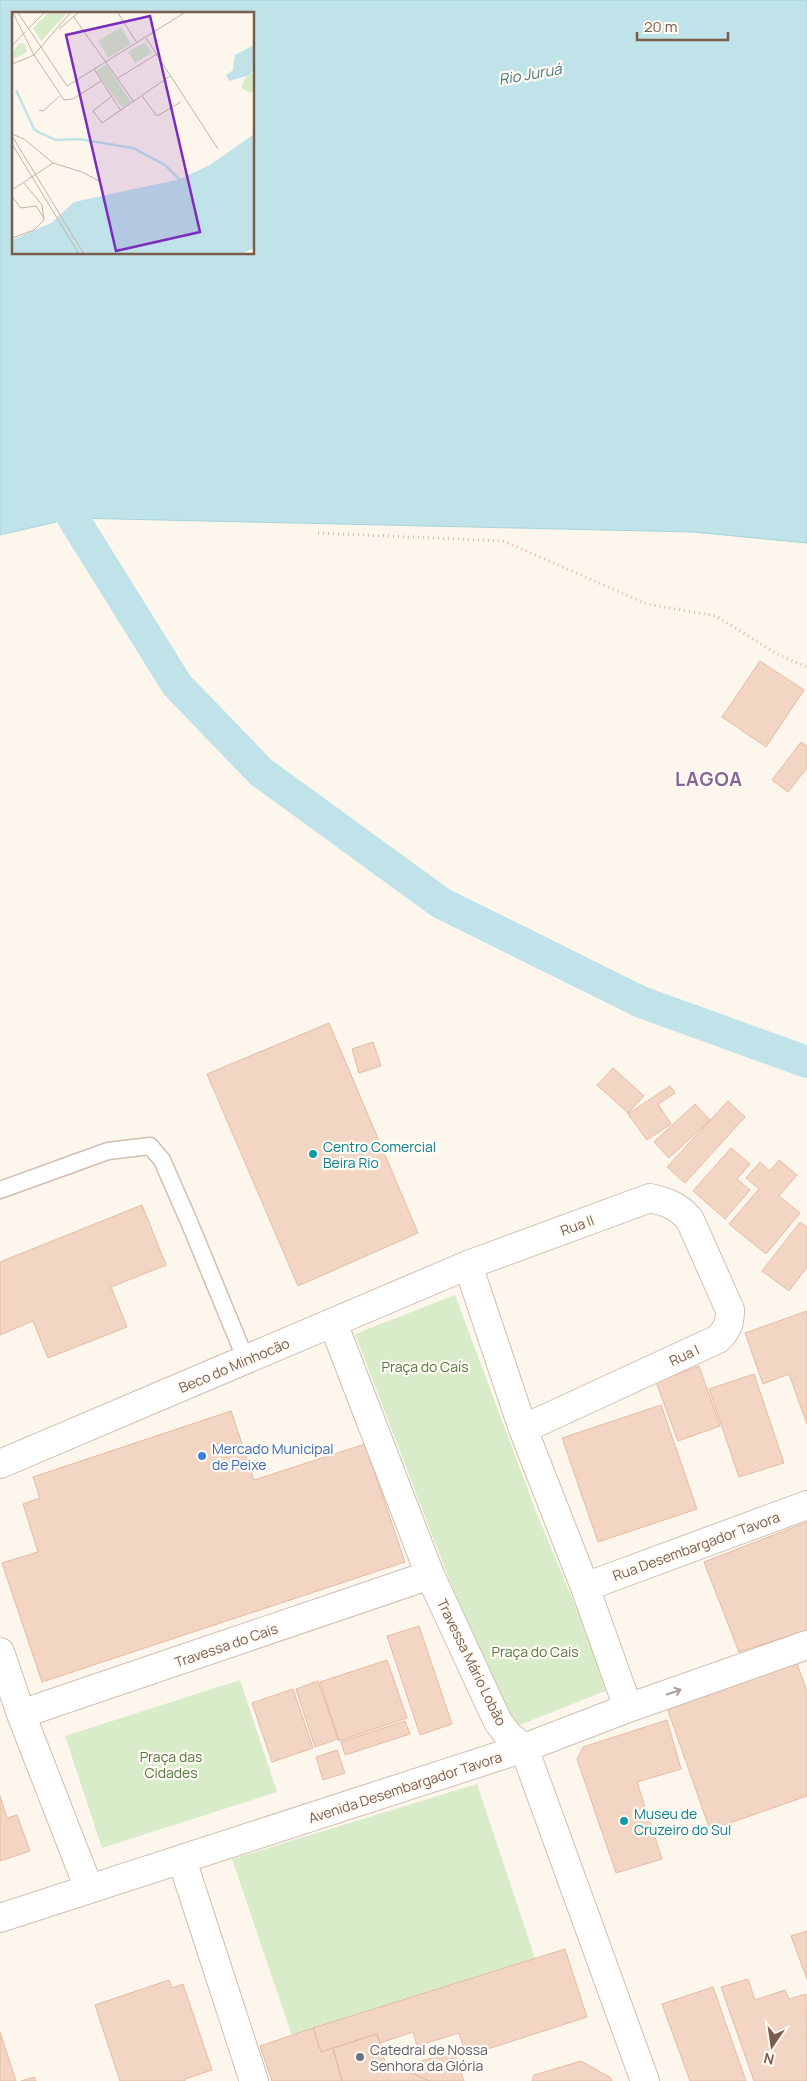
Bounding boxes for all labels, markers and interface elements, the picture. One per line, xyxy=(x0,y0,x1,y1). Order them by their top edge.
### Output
scale bar xyxy=(637,10,728,42)
inset map xyxy=(12,12,255,255)
text: 20 m xyxy=(644,16,677,37)
water label: Rio Juruá xyxy=(497,58,564,90)
district label: LAGOA xyxy=(675,766,743,792)
place label: Centro Comercial Beira Rio xyxy=(323,1137,436,1172)
marker: Centro Comercial Beira Rio xyxy=(307,1148,319,1160)
street label: Rua II xyxy=(558,1210,596,1240)
street label: Beco do Minhocão xyxy=(176,1333,292,1397)
street label: Rua I xyxy=(666,1340,702,1370)
park label: Praça do Caís xyxy=(381,1357,469,1376)
place label: Mercado Municipal de Peixe xyxy=(212,1439,334,1474)
marker: Mercado Municipal de Peixe xyxy=(196,1450,208,1462)
street label: Rua Desembargador Tavora xyxy=(610,1507,782,1585)
street label: Travessa Mário Lobão xyxy=(433,1595,511,1729)
street label: Travessa do Cais xyxy=(172,1618,280,1672)
park label: Praça do Cais xyxy=(491,1642,579,1661)
one-way arrow xyxy=(666,1687,682,1696)
park label: Praça das Cidades xyxy=(140,1747,202,1782)
street label: Avenida Desembargador Tavora xyxy=(306,1747,504,1827)
place label: Museu de Cruzeiro do Sul xyxy=(634,1804,731,1839)
marker: Museu de Cruzeiro do Sul xyxy=(618,1815,630,1827)
north arrow xyxy=(747,2021,797,2071)
place label: Catedral de Nossa Senhora da Glória xyxy=(370,2040,488,2075)
text: N xyxy=(762,2049,776,2070)
marker: Catedral de Nossa Senhora da Glória xyxy=(354,2051,366,2063)

